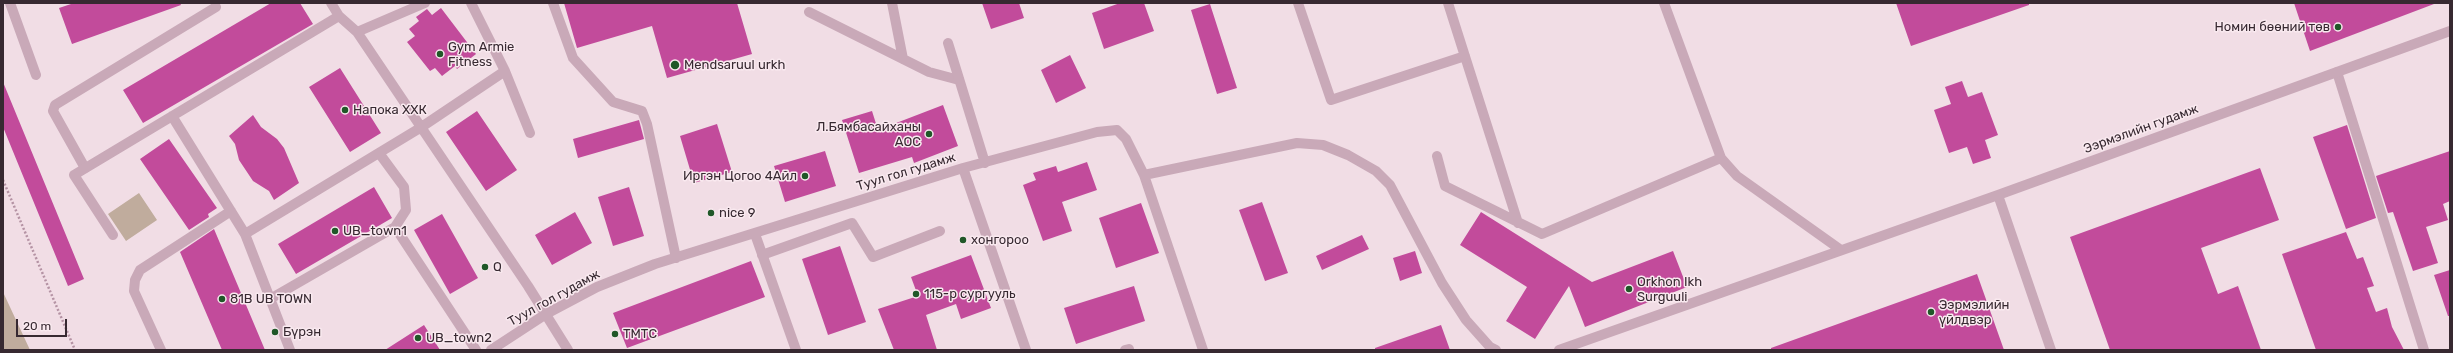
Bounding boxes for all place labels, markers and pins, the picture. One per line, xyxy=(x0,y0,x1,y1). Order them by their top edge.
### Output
place label: Номин бөөний төв xyxy=(2215,19,2330,35)
marker: Номин бөөний төв xyxy=(2333,22,2343,32)
place label: Gym Armie Fitness xyxy=(448,39,514,70)
marker: Gym Armie Fitness xyxy=(435,49,445,59)
place label: Mendsaruul urkh xyxy=(684,57,785,73)
marker: Mendsaruul urkh xyxy=(669,59,681,71)
place label: Напока ХХК xyxy=(353,102,427,118)
marker: Напока ХХК xyxy=(340,105,350,115)
place label: Л.Бямбасайханы АОС xyxy=(816,119,921,150)
marker: Л.Бямбасайханы АОС xyxy=(924,129,934,139)
place label: Иргэн Цогоо 4Айл xyxy=(683,168,797,184)
marker: Иргэн Цогоо 4Айл xyxy=(800,171,810,181)
place label: nice 9 xyxy=(719,205,755,221)
marker: nice 9 xyxy=(706,208,716,218)
place label: UB_town1 xyxy=(343,223,407,239)
marker: UB_town1 xyxy=(330,226,340,236)
place label: хонгороо xyxy=(971,232,1029,248)
marker: хонгороо xyxy=(958,235,968,245)
place label: Q xyxy=(493,259,502,275)
marker: Q xyxy=(480,262,490,272)
place label: Orkhon Ikh Surguuli xyxy=(1637,274,1702,305)
marker: Orkhon Ikh Surguuli xyxy=(1624,284,1634,294)
place label: 115-р сургууль xyxy=(924,286,1016,302)
marker: 115-р сургууль xyxy=(911,289,921,299)
place label: 81В UB TOWN xyxy=(230,291,312,307)
marker: 81В UB TOWN xyxy=(217,294,227,304)
place label: Ээрмэлийн үйлдвэр xyxy=(1939,297,2010,328)
marker: Ээрмэлийн үйлдвэр xyxy=(1926,307,1936,317)
place label: Бүрэн xyxy=(283,324,321,340)
place label: ТМТС xyxy=(623,326,657,342)
marker: Бүрэн xyxy=(270,327,280,337)
marker: ТМТС xyxy=(610,329,620,339)
place label: UB_town2 xyxy=(426,330,492,346)
marker: UB_town2 xyxy=(413,333,423,343)

